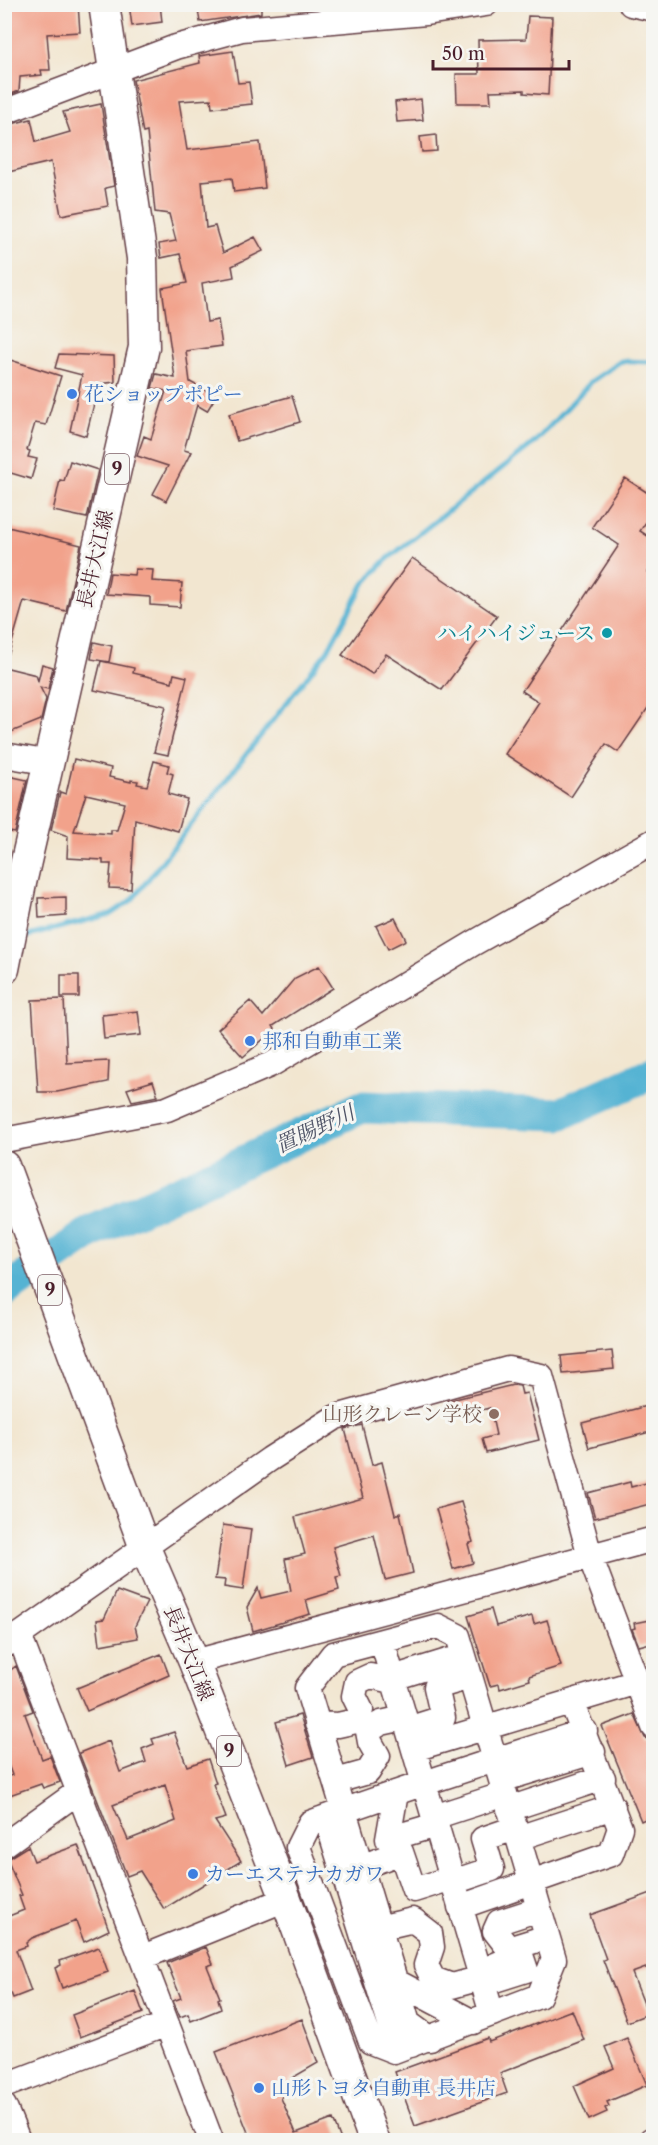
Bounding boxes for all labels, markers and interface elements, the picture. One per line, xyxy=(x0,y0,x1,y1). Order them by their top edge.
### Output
scale bar xyxy=(433,33,570,71)
text: 50 m xyxy=(442,43,485,65)
place label: 花ショップポピー xyxy=(84,382,243,406)
marker: 花ショップポピー xyxy=(65,387,79,401)
road number: 9 xyxy=(105,454,129,484)
street label: 長井大江線 xyxy=(72,508,118,610)
place label: ハイハイジュース xyxy=(437,621,595,645)
marker: ハイハイジュース xyxy=(600,626,614,640)
place label: 邦和自動車工業 xyxy=(262,1029,402,1053)
marker: 邦和自動車工業 xyxy=(243,1034,257,1048)
water label: 置賜野川 xyxy=(271,1099,360,1158)
road number: 9 xyxy=(38,1275,62,1305)
place label: 山形クレーン学校 xyxy=(322,1402,482,1426)
marker: 山形クレーン学校 xyxy=(487,1407,501,1421)
street label: 長井大江線 xyxy=(159,1602,219,1704)
road number: 9 xyxy=(217,1736,241,1766)
place label: カーエステナカガワ xyxy=(205,1862,384,1886)
marker: カーエステナカガワ xyxy=(186,1867,200,1881)
place label: 山形トヨタ自動車 長井店 xyxy=(271,2076,496,2100)
marker: 山形トヨタ自動車 長井店 xyxy=(252,2081,266,2095)

